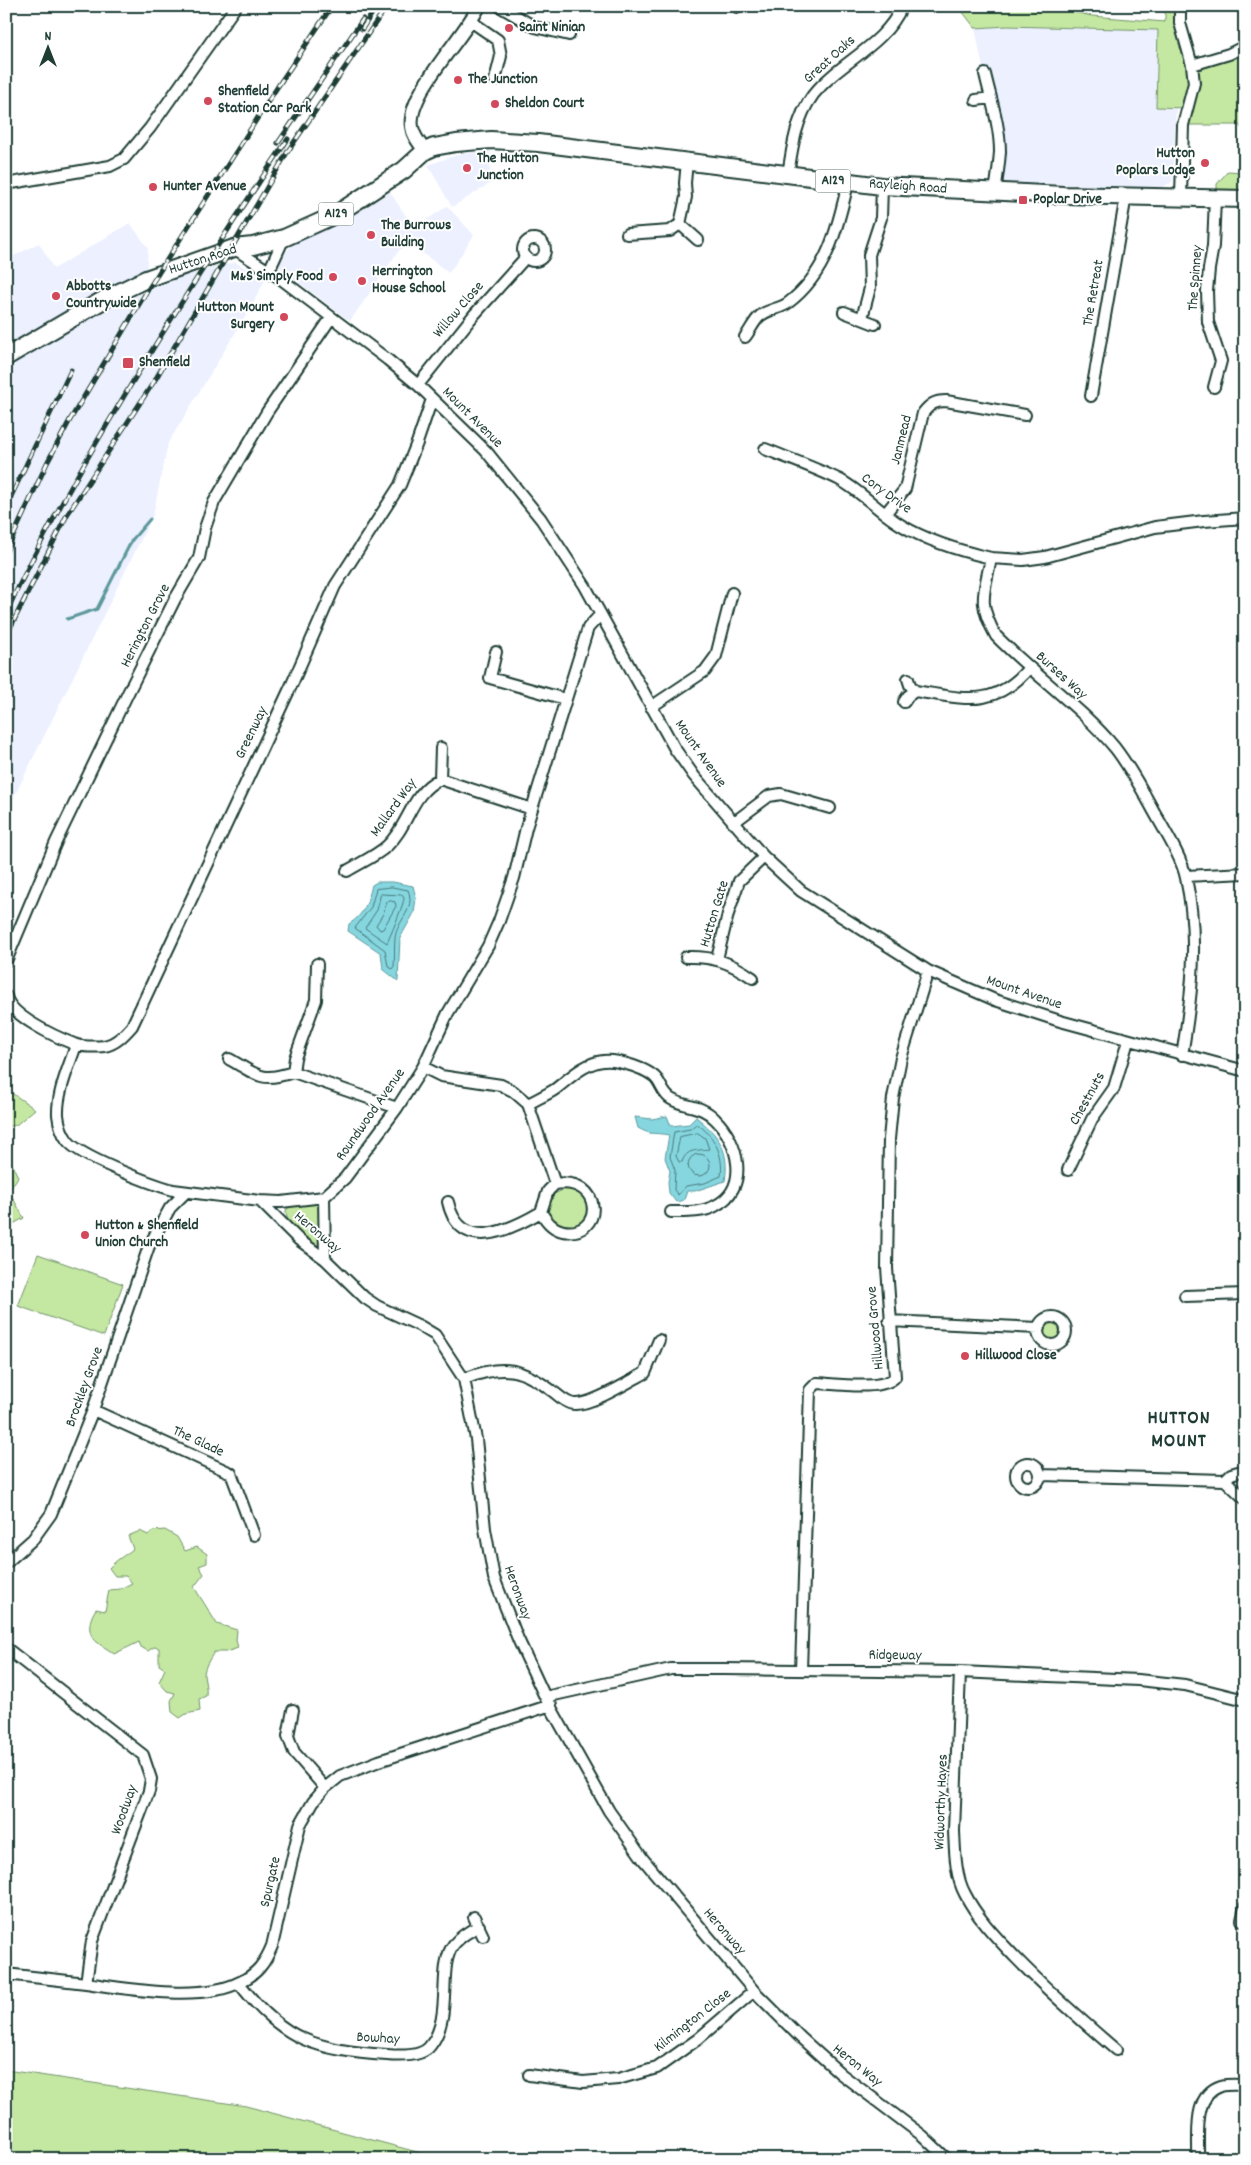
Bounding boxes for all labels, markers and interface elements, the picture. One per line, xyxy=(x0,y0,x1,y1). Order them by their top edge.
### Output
place label: Saint Ninian xyxy=(519,17,585,39)
north arrow xyxy=(22,22,72,72)
marker: Saint Ninian xyxy=(503,22,515,34)
text: N xyxy=(45,27,52,47)
street label: Great Oaks xyxy=(799,30,861,90)
place label: The Junction xyxy=(468,69,538,91)
marker: The Junction xyxy=(452,74,464,86)
place label: Shenfield Station Car Park xyxy=(218,81,312,120)
place label: Sheldon Court xyxy=(505,93,585,115)
marker: Shenfield Station Car Park xyxy=(202,95,214,107)
marker: Sheldon Court xyxy=(489,98,501,110)
place label: Hutton Poplars Lodge xyxy=(1116,143,1195,182)
place label: The Hutton Junction xyxy=(477,148,539,187)
marker: Hutton Poplars Lodge xyxy=(1199,157,1211,169)
marker: The Hutton Junction xyxy=(461,162,473,174)
road number: A129 xyxy=(816,170,850,192)
street label: Rayleigh Road xyxy=(868,173,948,201)
place label: Hunter Avenue xyxy=(163,176,247,198)
marker: Hunter Avenue xyxy=(147,181,159,193)
place label: Poplar Drive xyxy=(1033,189,1102,211)
marker: Poplar Drive xyxy=(1017,194,1029,206)
road number: A129 xyxy=(318,202,354,225)
place label: The Burrows Building xyxy=(381,215,451,254)
marker: The Burrows Building xyxy=(365,229,377,241)
street label: Hutton Road xyxy=(166,239,240,281)
street label: The Spinney xyxy=(1183,244,1209,312)
street label: The Retreat xyxy=(1077,258,1111,328)
place label: Herrington House School xyxy=(372,261,446,300)
place label: M&S Simply Food xyxy=(231,266,323,288)
marker: M&S Simply Food xyxy=(327,271,339,283)
marker: Herrington House School xyxy=(356,275,368,287)
place label: Abbotts Countrywide xyxy=(66,276,137,315)
street label: Willow Close xyxy=(428,277,490,343)
marker: Abbotts Countrywide xyxy=(50,290,62,302)
place label: Hutton Mount Surgery xyxy=(197,297,275,336)
marker: Hutton Mount Surgery xyxy=(278,311,290,323)
place label: Shenfield xyxy=(139,352,190,374)
marker: Shenfield xyxy=(121,356,135,370)
street label: Mount Avenue xyxy=(436,382,508,454)
street label: Janmead xyxy=(885,413,919,467)
street label: Cory Drive xyxy=(856,468,916,520)
street label: Herington Grove xyxy=(115,580,177,672)
street label: Burses Way xyxy=(1030,647,1093,706)
street label: Greenway xyxy=(230,702,275,763)
street label: Mount Avenue xyxy=(668,715,732,793)
street label: Mallard Way xyxy=(365,773,423,842)
street label: Hutton Gate xyxy=(694,877,736,950)
street label: Mount Avenue xyxy=(983,970,1065,1016)
street label: Roundwood Avenue xyxy=(331,1064,411,1166)
street label: Chestnuts xyxy=(1064,1068,1112,1130)
street label: Heronway xyxy=(288,1207,346,1260)
place label: Hutton & Shenfield Union Church xyxy=(95,1215,198,1254)
marker: Hutton & Shenfield Union Church xyxy=(79,1229,91,1241)
street label: Hillwood Grove xyxy=(861,1285,891,1371)
street label: Brockley Grove xyxy=(60,1343,110,1430)
place label: Hillwood Close xyxy=(975,1345,1057,1367)
marker: Hillwood Close xyxy=(959,1350,971,1362)
district label: HUTTON MOUNT xyxy=(1147,1405,1211,1456)
street label: The Glade xyxy=(169,1420,228,1464)
street label: Heronway xyxy=(497,1563,537,1624)
street label: Ridgeway xyxy=(868,1645,923,1667)
street label: Widworthy Hayes xyxy=(929,1754,955,1850)
street label: Woodway xyxy=(106,1781,145,1838)
street label: Spurgate xyxy=(255,1854,288,1909)
street label: Heronway xyxy=(697,1904,751,1961)
street label: Kilmington Close xyxy=(650,1983,737,2058)
street label: Bowhay xyxy=(356,2027,401,2051)
street label: Heron Way xyxy=(827,2039,887,2094)

